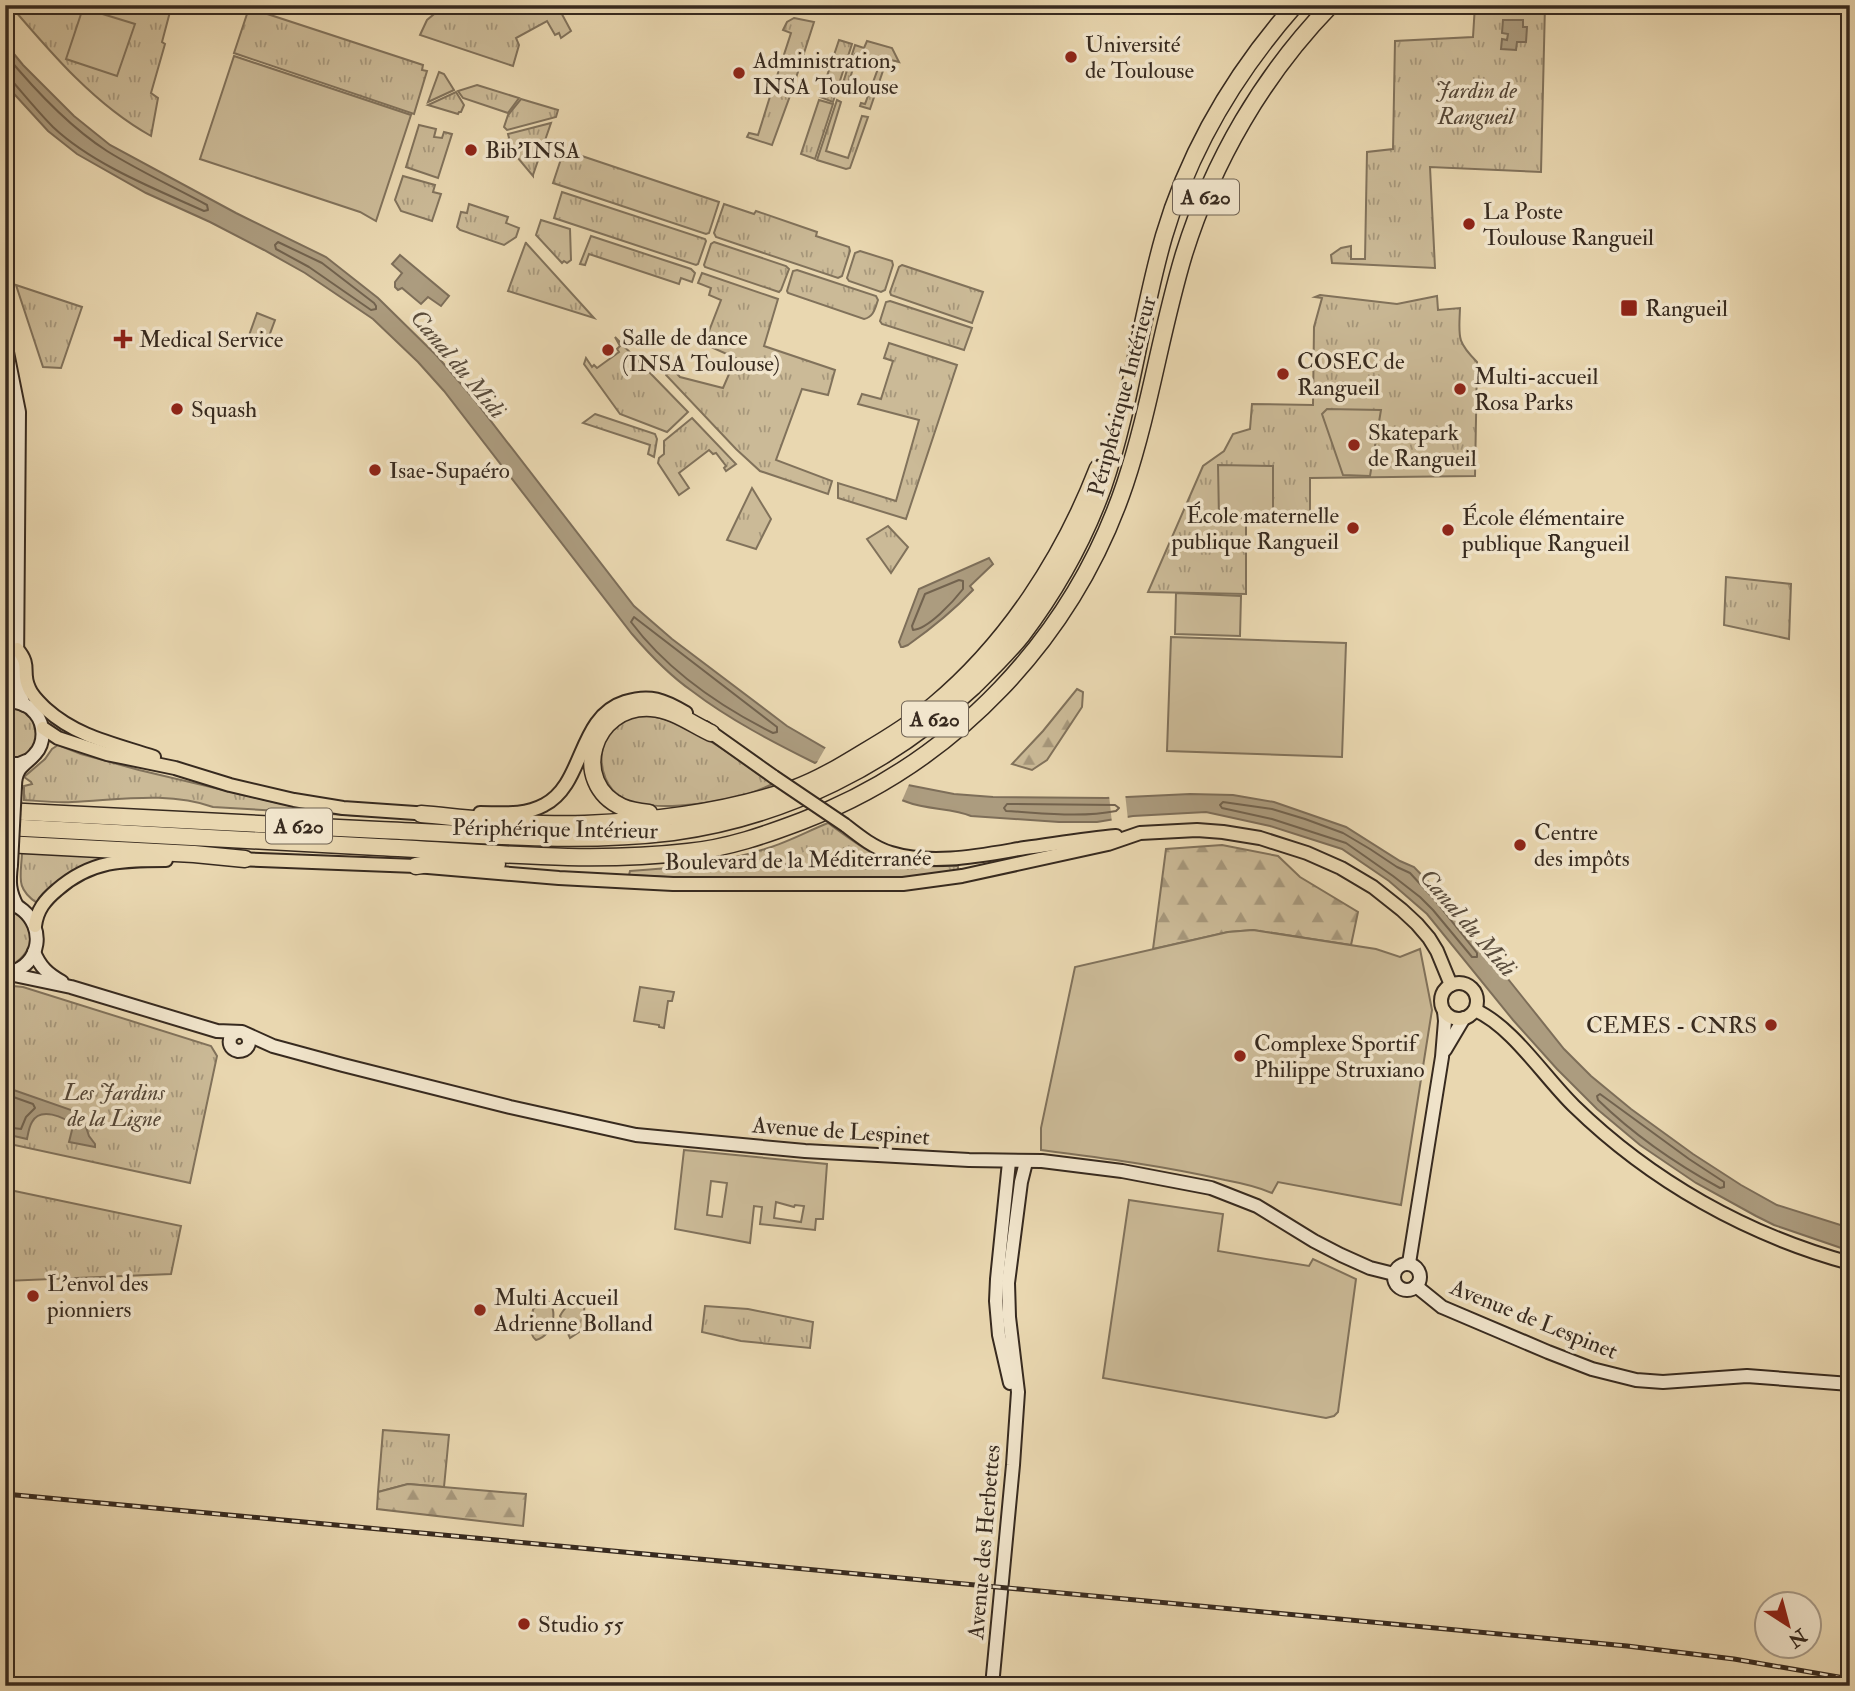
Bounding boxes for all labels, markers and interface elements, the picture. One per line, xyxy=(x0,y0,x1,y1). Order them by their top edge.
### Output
place label: Université de Toulouse xyxy=(1085,30,1195,85)
place label: Administration, INSA Toulouse xyxy=(752,46,899,101)
marker: Université de Toulouse xyxy=(1063,49,1079,65)
marker: Administration, INSA Toulouse xyxy=(731,65,747,81)
park label: Jardin de Rangueil xyxy=(1435,76,1517,131)
place label: Bib'INSA xyxy=(485,136,581,165)
marker: Bib'INSA xyxy=(463,142,479,158)
road number: A 620 xyxy=(1173,180,1239,214)
place label: La Poste Toulouse Rangueil xyxy=(1483,197,1654,252)
marker: La Poste Toulouse Rangueil xyxy=(1461,216,1477,232)
street label: Périphérique Intérieur xyxy=(1081,292,1164,499)
place label: Rangueil xyxy=(1645,294,1728,323)
marker: Rangueil xyxy=(1619,298,1639,318)
water label: Canal du Midi xyxy=(403,303,513,425)
place label: Salle de dance (INSA Toulouse) xyxy=(622,323,780,378)
place label: Medical Service xyxy=(139,325,284,354)
marker: Medical Service xyxy=(113,329,133,349)
marker: Salle de dance (INSA Toulouse) xyxy=(600,342,616,358)
place label: COSEC de Rangueil xyxy=(1297,347,1405,402)
place label: Multi-accueil Rosa Parks xyxy=(1474,362,1598,417)
marker: COSEC de Rangueil xyxy=(1275,366,1291,382)
marker: Multi-accueil Rosa Parks xyxy=(1452,381,1468,397)
place label: Squash xyxy=(191,395,257,424)
marker: Squash xyxy=(169,401,185,417)
place label: Skatepark de Rangueil xyxy=(1368,418,1477,473)
marker: Skatepark de Rangueil xyxy=(1346,437,1362,453)
place label: Isae-Supaéro xyxy=(389,456,510,486)
marker: Isae-Supaéro xyxy=(367,462,383,478)
place label: École maternelle publique Rangueil xyxy=(1170,501,1339,557)
place label: École élémentaire publique Rangueil xyxy=(1461,503,1630,559)
marker: École maternelle publique Rangueil xyxy=(1345,520,1361,536)
marker: École élémentaire publique Rangueil xyxy=(1440,522,1456,538)
road number: A 620 xyxy=(902,702,968,736)
road number: A 620 xyxy=(266,808,332,844)
street label: Périphérique Intérieur xyxy=(452,813,659,846)
place label: Centre des impôts xyxy=(1534,818,1630,874)
marker: Centre des impôts xyxy=(1512,837,1528,853)
street label: Boulevard de la Méditerranée xyxy=(664,843,932,877)
water label: Canal du Midi xyxy=(1413,862,1524,984)
place label: CEMES - CNRS xyxy=(1586,1011,1757,1040)
marker: CEMES - CNRS xyxy=(1763,1017,1779,1033)
place label: Complexe Sportif Philippe Struxiano xyxy=(1254,1029,1425,1085)
marker: Complexe Sportif Philippe Struxiano xyxy=(1232,1048,1248,1064)
park label: Les Jardins de la Ligne xyxy=(62,1078,165,1133)
street label: Avenue de Lespinet xyxy=(750,1110,931,1153)
place label: L'envol des pionniers xyxy=(46,1269,148,1325)
street label: Avenue de Lespinet xyxy=(1445,1272,1622,1367)
place label: Multi Accueil Adrienne Bolland xyxy=(493,1283,653,1338)
marker: L'envol des pionniers xyxy=(25,1288,41,1304)
marker: Multi Accueil Adrienne Bolland xyxy=(472,1302,488,1318)
street label: Avenue des Herbettes xyxy=(961,1443,1007,1641)
north arrow xyxy=(1754,1590,1824,1660)
place label: Studio 55 xyxy=(538,1610,624,1639)
marker: Studio 55 xyxy=(516,1616,532,1632)
text: N xyxy=(1783,1623,1812,1653)

